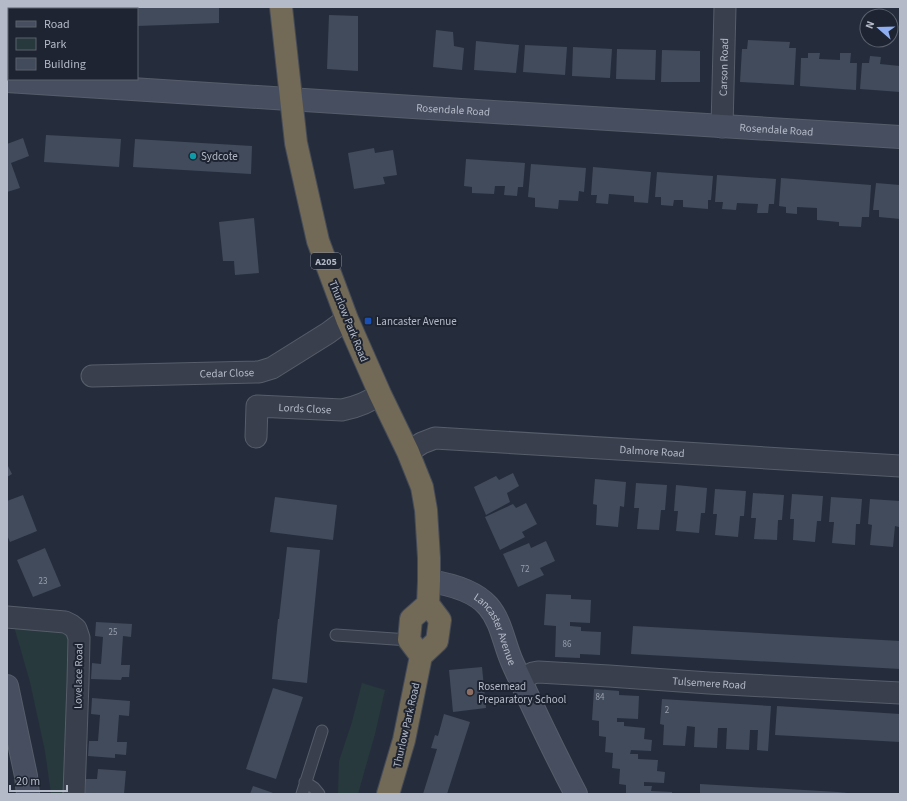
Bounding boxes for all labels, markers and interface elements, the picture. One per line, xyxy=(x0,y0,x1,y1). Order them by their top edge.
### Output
legend xyxy=(8,8,138,80)
north arrow xyxy=(859,8,899,48)
text: Road xyxy=(44,16,70,33)
text: N xyxy=(862,19,878,31)
text: Park xyxy=(44,36,66,53)
street label: Carson Road xyxy=(716,38,732,96)
text: Building xyxy=(44,56,86,73)
street label: Rosendale Road xyxy=(416,100,490,120)
street label: Rosendale Road xyxy=(739,120,814,140)
place label: Sydcote xyxy=(201,149,238,164)
marker: Sydcote xyxy=(188,151,198,161)
road number: A205 xyxy=(311,253,341,269)
street label: Thurlow Park Road xyxy=(325,278,372,364)
place label: Lancaster Avenue xyxy=(376,314,457,329)
marker: Lancaster Avenue xyxy=(363,316,373,326)
street label: Cedar Close xyxy=(200,365,255,381)
street label: Lords Close xyxy=(278,400,332,418)
street label: Dalmore Road xyxy=(619,442,685,461)
house number: 72 xyxy=(521,563,530,576)
house number: 23 xyxy=(39,575,48,588)
street label: Lancaster Avenue xyxy=(471,590,520,668)
house number: 25 xyxy=(109,626,118,639)
house number: 86 xyxy=(563,638,572,651)
street label: Lovelace Road xyxy=(70,643,87,709)
street label: Tulsemere Road xyxy=(672,673,746,693)
place label: Rosemead Preparatory School xyxy=(478,679,567,707)
street label: Thurlow Park Road xyxy=(389,681,424,769)
marker: Rosemead Preparatory School xyxy=(465,687,475,697)
house number: 84 xyxy=(596,691,605,704)
house number: 2 xyxy=(665,704,670,717)
scale bar xyxy=(10,767,67,793)
text: 20 m xyxy=(16,773,40,790)

